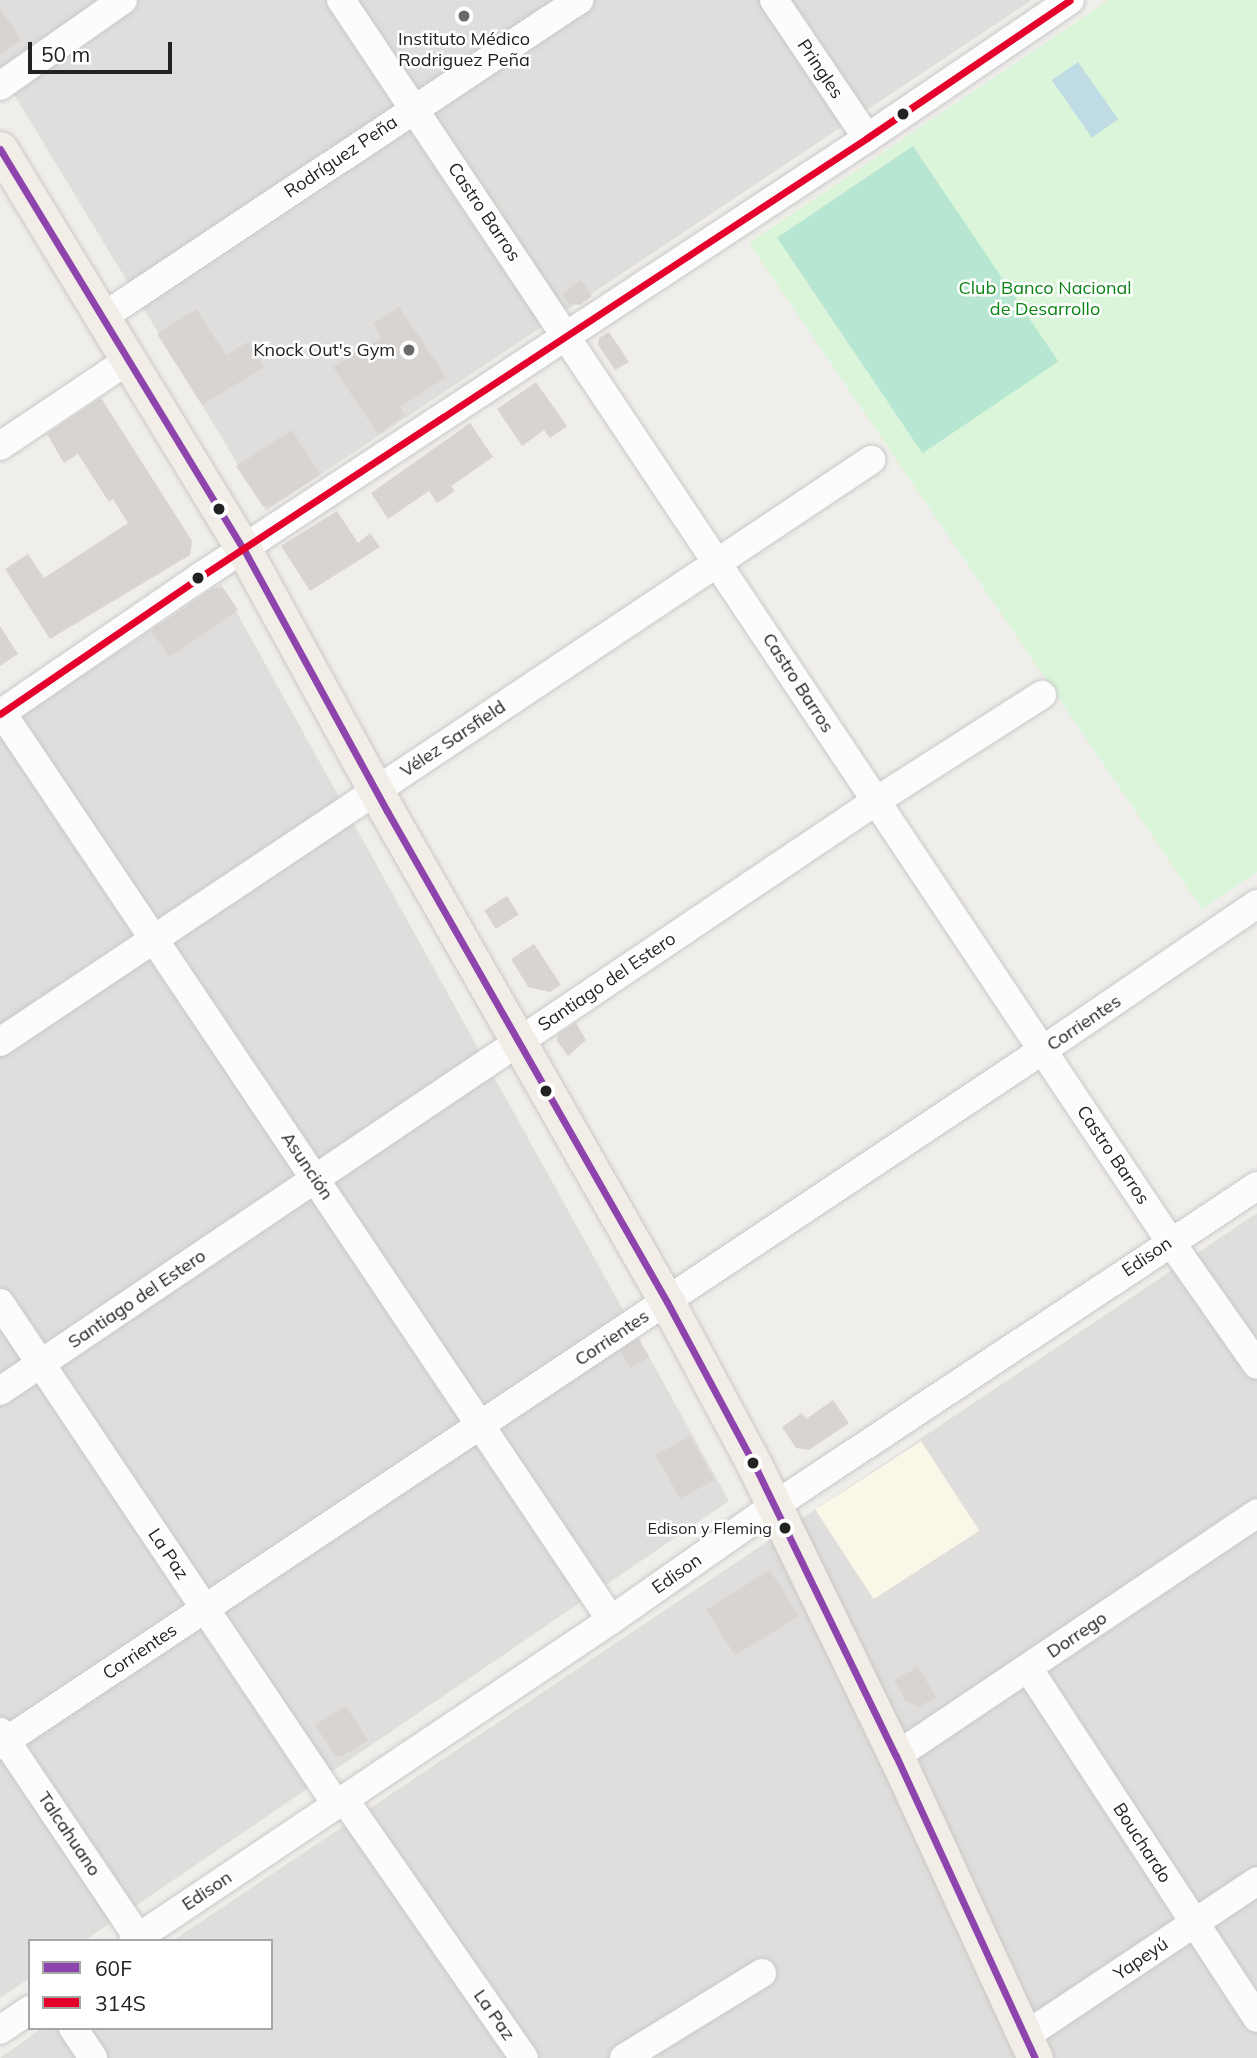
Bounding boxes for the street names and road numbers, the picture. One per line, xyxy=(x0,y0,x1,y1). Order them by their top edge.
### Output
street label: Pringles xyxy=(792,35,848,103)
street label: Rodríguez Peña xyxy=(280,111,402,203)
street label: Castro Barros xyxy=(443,158,525,266)
street label: Castro Barros xyxy=(758,629,838,737)
street label: Vélez Sarsfield xyxy=(396,696,510,782)
street label: Santiago del Estero xyxy=(534,928,680,1036)
street label: Corrientes xyxy=(1043,990,1125,1056)
street label: Castro Barros xyxy=(1072,1101,1154,1209)
street label: Asunción xyxy=(277,1128,337,1204)
street label: Edison xyxy=(1118,1233,1176,1281)
street label: Santiago del Estero xyxy=(64,1245,210,1353)
street label: Corrientes xyxy=(571,1305,653,1371)
street label: La Paz xyxy=(143,1524,193,1584)
street label: Edison xyxy=(648,1549,706,1599)
street label: Dorrego xyxy=(1043,1607,1111,1663)
street label: Corrientes xyxy=(99,1619,181,1685)
street label: Talcahuano xyxy=(33,1788,105,1880)
street label: Bouchardo xyxy=(1108,1799,1176,1887)
street label: Edison xyxy=(178,1867,236,1915)
street label: Yapeyú xyxy=(1110,1933,1172,1985)
street label: La Paz xyxy=(469,1986,519,2044)

